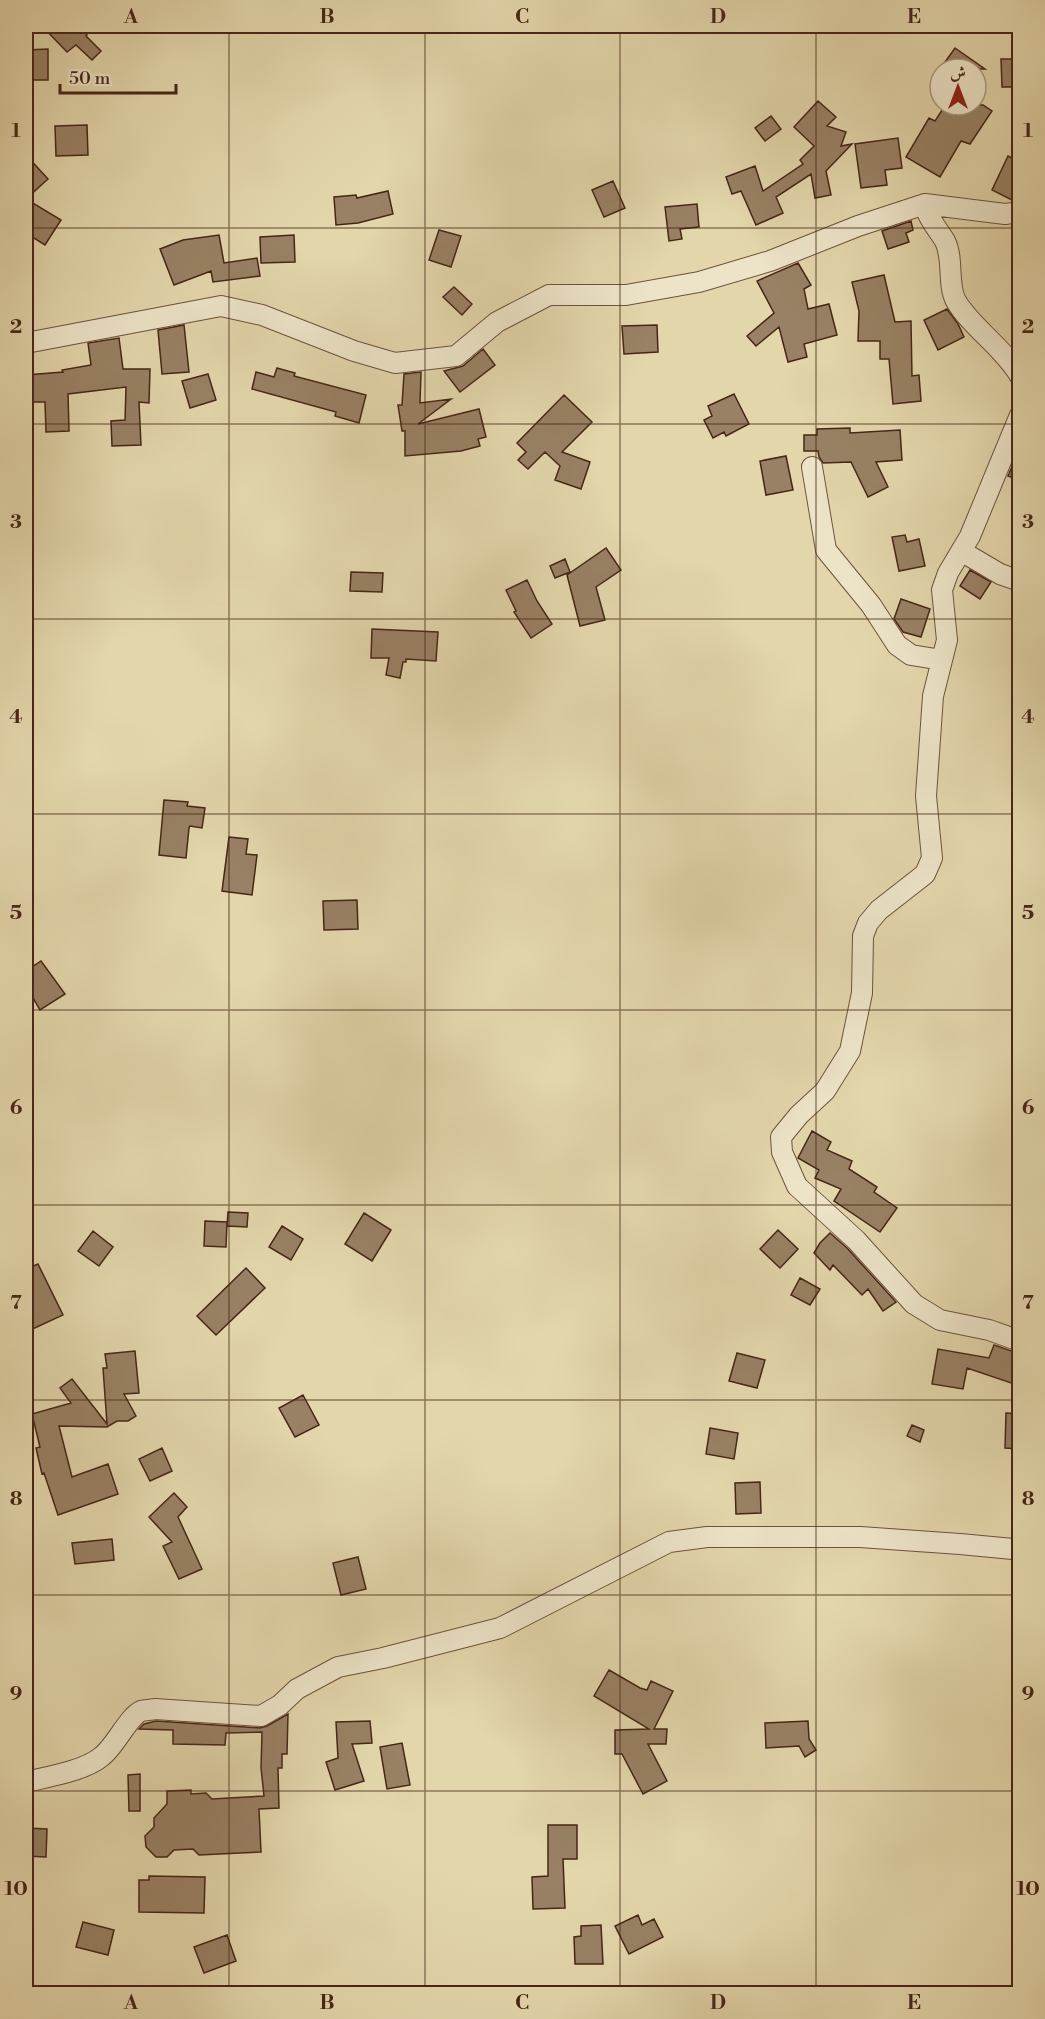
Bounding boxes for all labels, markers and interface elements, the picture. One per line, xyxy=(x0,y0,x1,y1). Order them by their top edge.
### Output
text: A xyxy=(123,5,139,30)
text: B xyxy=(319,5,335,30)
text: C xyxy=(515,5,529,30)
text: D xyxy=(710,5,726,30)
text: E xyxy=(907,5,921,30)
scale bar xyxy=(60,57,176,95)
north arrow xyxy=(928,57,988,117)
text: ش xyxy=(950,63,966,83)
text: 50 m xyxy=(69,67,111,90)
text: 1 xyxy=(11,119,21,144)
text: 1 xyxy=(1023,119,1033,144)
text: 2 xyxy=(10,315,22,340)
text: 2 xyxy=(1022,315,1034,340)
text: 3 xyxy=(10,510,22,535)
text: 3 xyxy=(1022,510,1034,535)
text: 4 xyxy=(9,705,23,730)
text: 4 xyxy=(1021,705,1035,730)
text: 5 xyxy=(10,901,22,926)
text: 5 xyxy=(1022,901,1034,926)
text: 6 xyxy=(10,1096,23,1121)
text: 6 xyxy=(1022,1096,1035,1121)
text: 7 xyxy=(10,1291,22,1316)
text: 7 xyxy=(1022,1291,1034,1316)
text: 8 xyxy=(10,1487,23,1512)
text: 8 xyxy=(1022,1487,1035,1512)
text: 9 xyxy=(10,1682,22,1707)
text: 9 xyxy=(1022,1682,1034,1707)
text: 10 xyxy=(4,1877,28,1902)
text: 10 xyxy=(1016,1877,1040,1902)
text: A xyxy=(123,1991,139,2016)
text: B xyxy=(319,1991,335,2016)
text: C xyxy=(515,1991,529,2016)
text: D xyxy=(710,1991,726,2016)
text: E xyxy=(907,1991,921,2016)

